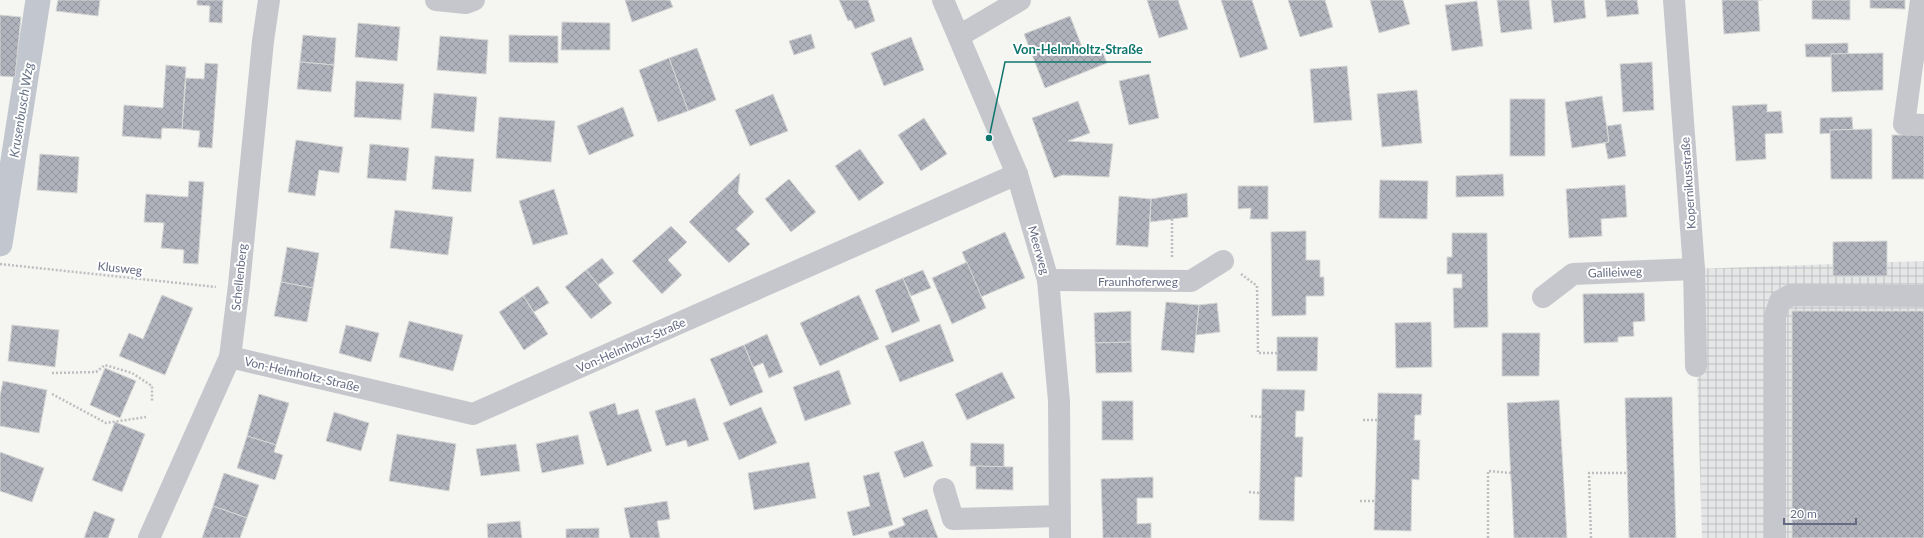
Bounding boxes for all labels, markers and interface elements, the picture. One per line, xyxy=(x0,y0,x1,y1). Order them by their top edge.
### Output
callout: Von-Helmholtz-Straße xyxy=(1005,37,1151,62)
text: Von-Helmholtz-Straße xyxy=(1012,41,1143,57)
water label: Krusenbusch Wzg xyxy=(6,61,37,159)
street label: Kopernikusstraße xyxy=(1677,136,1699,230)
street label: Meerweg xyxy=(1025,224,1053,276)
street label: Schellenberg xyxy=(228,243,250,311)
street label: Klusweg xyxy=(97,258,143,278)
street label: Galileiweg xyxy=(1588,264,1642,280)
street label: Fraunhoferweg xyxy=(1098,274,1178,289)
street label: Von-Helmholtz-Straße xyxy=(574,314,688,376)
street label: Von-Helmholtz-Straße xyxy=(243,353,361,395)
scale bar xyxy=(1784,500,1856,526)
text: 20 m xyxy=(1790,506,1817,521)

